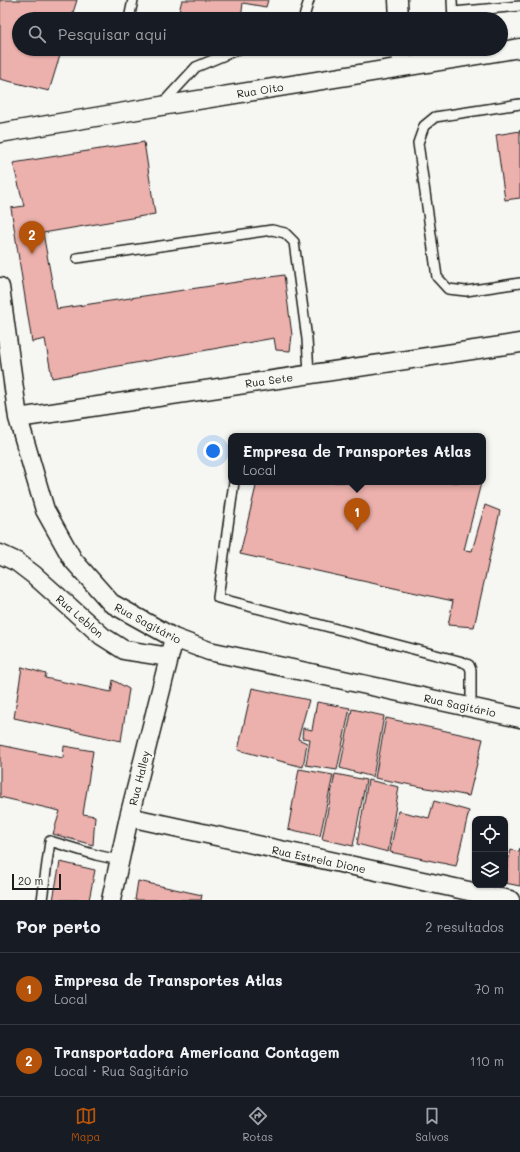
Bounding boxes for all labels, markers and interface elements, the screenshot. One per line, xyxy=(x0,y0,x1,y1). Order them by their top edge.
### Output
search box xyxy=(12,12,508,56)
icon: search xyxy=(26,23,48,45)
text: Pesquisar aqui xyxy=(58,24,167,44)
street label: Rua Oito xyxy=(236,79,285,101)
pin: 2 xyxy=(19,221,45,254)
street label: Rua Sete xyxy=(244,369,294,391)
popup xyxy=(228,433,486,485)
your location xyxy=(203,441,223,461)
text: Empresa de Transportes Atlas xyxy=(243,441,471,461)
text: Local xyxy=(243,461,276,478)
pin: 1 xyxy=(344,498,370,531)
street label: Rua Leblon xyxy=(53,591,107,641)
street label: Rua Sagitário xyxy=(112,599,184,647)
street label: Rua Sagitário xyxy=(423,690,498,720)
street label: Rua Halley xyxy=(125,749,153,807)
map controls xyxy=(472,816,508,888)
button: locate xyxy=(472,816,508,852)
street label: Rua Estrela Dione xyxy=(271,842,368,876)
button: layers xyxy=(472,852,508,888)
scale bar xyxy=(12,872,61,891)
text: 20 m xyxy=(18,873,43,888)
text: Por perto xyxy=(16,915,100,937)
text: 2 resultados xyxy=(425,918,504,935)
text: Empresa de Transportes Atlas xyxy=(54,970,283,990)
text: 1 xyxy=(26,980,32,997)
text: 70 m xyxy=(474,980,504,997)
text: Local xyxy=(54,990,88,1007)
text: Transportadora Americana Contagem xyxy=(54,1042,339,1062)
text: 2 xyxy=(25,1052,33,1069)
text: 110 m xyxy=(470,1052,504,1069)
text: Local · Rua Sagitário xyxy=(54,1062,188,1079)
tab: Mapa xyxy=(71,1105,100,1144)
tab: Rotas xyxy=(243,1105,273,1144)
tab: Salvos xyxy=(415,1105,449,1144)

